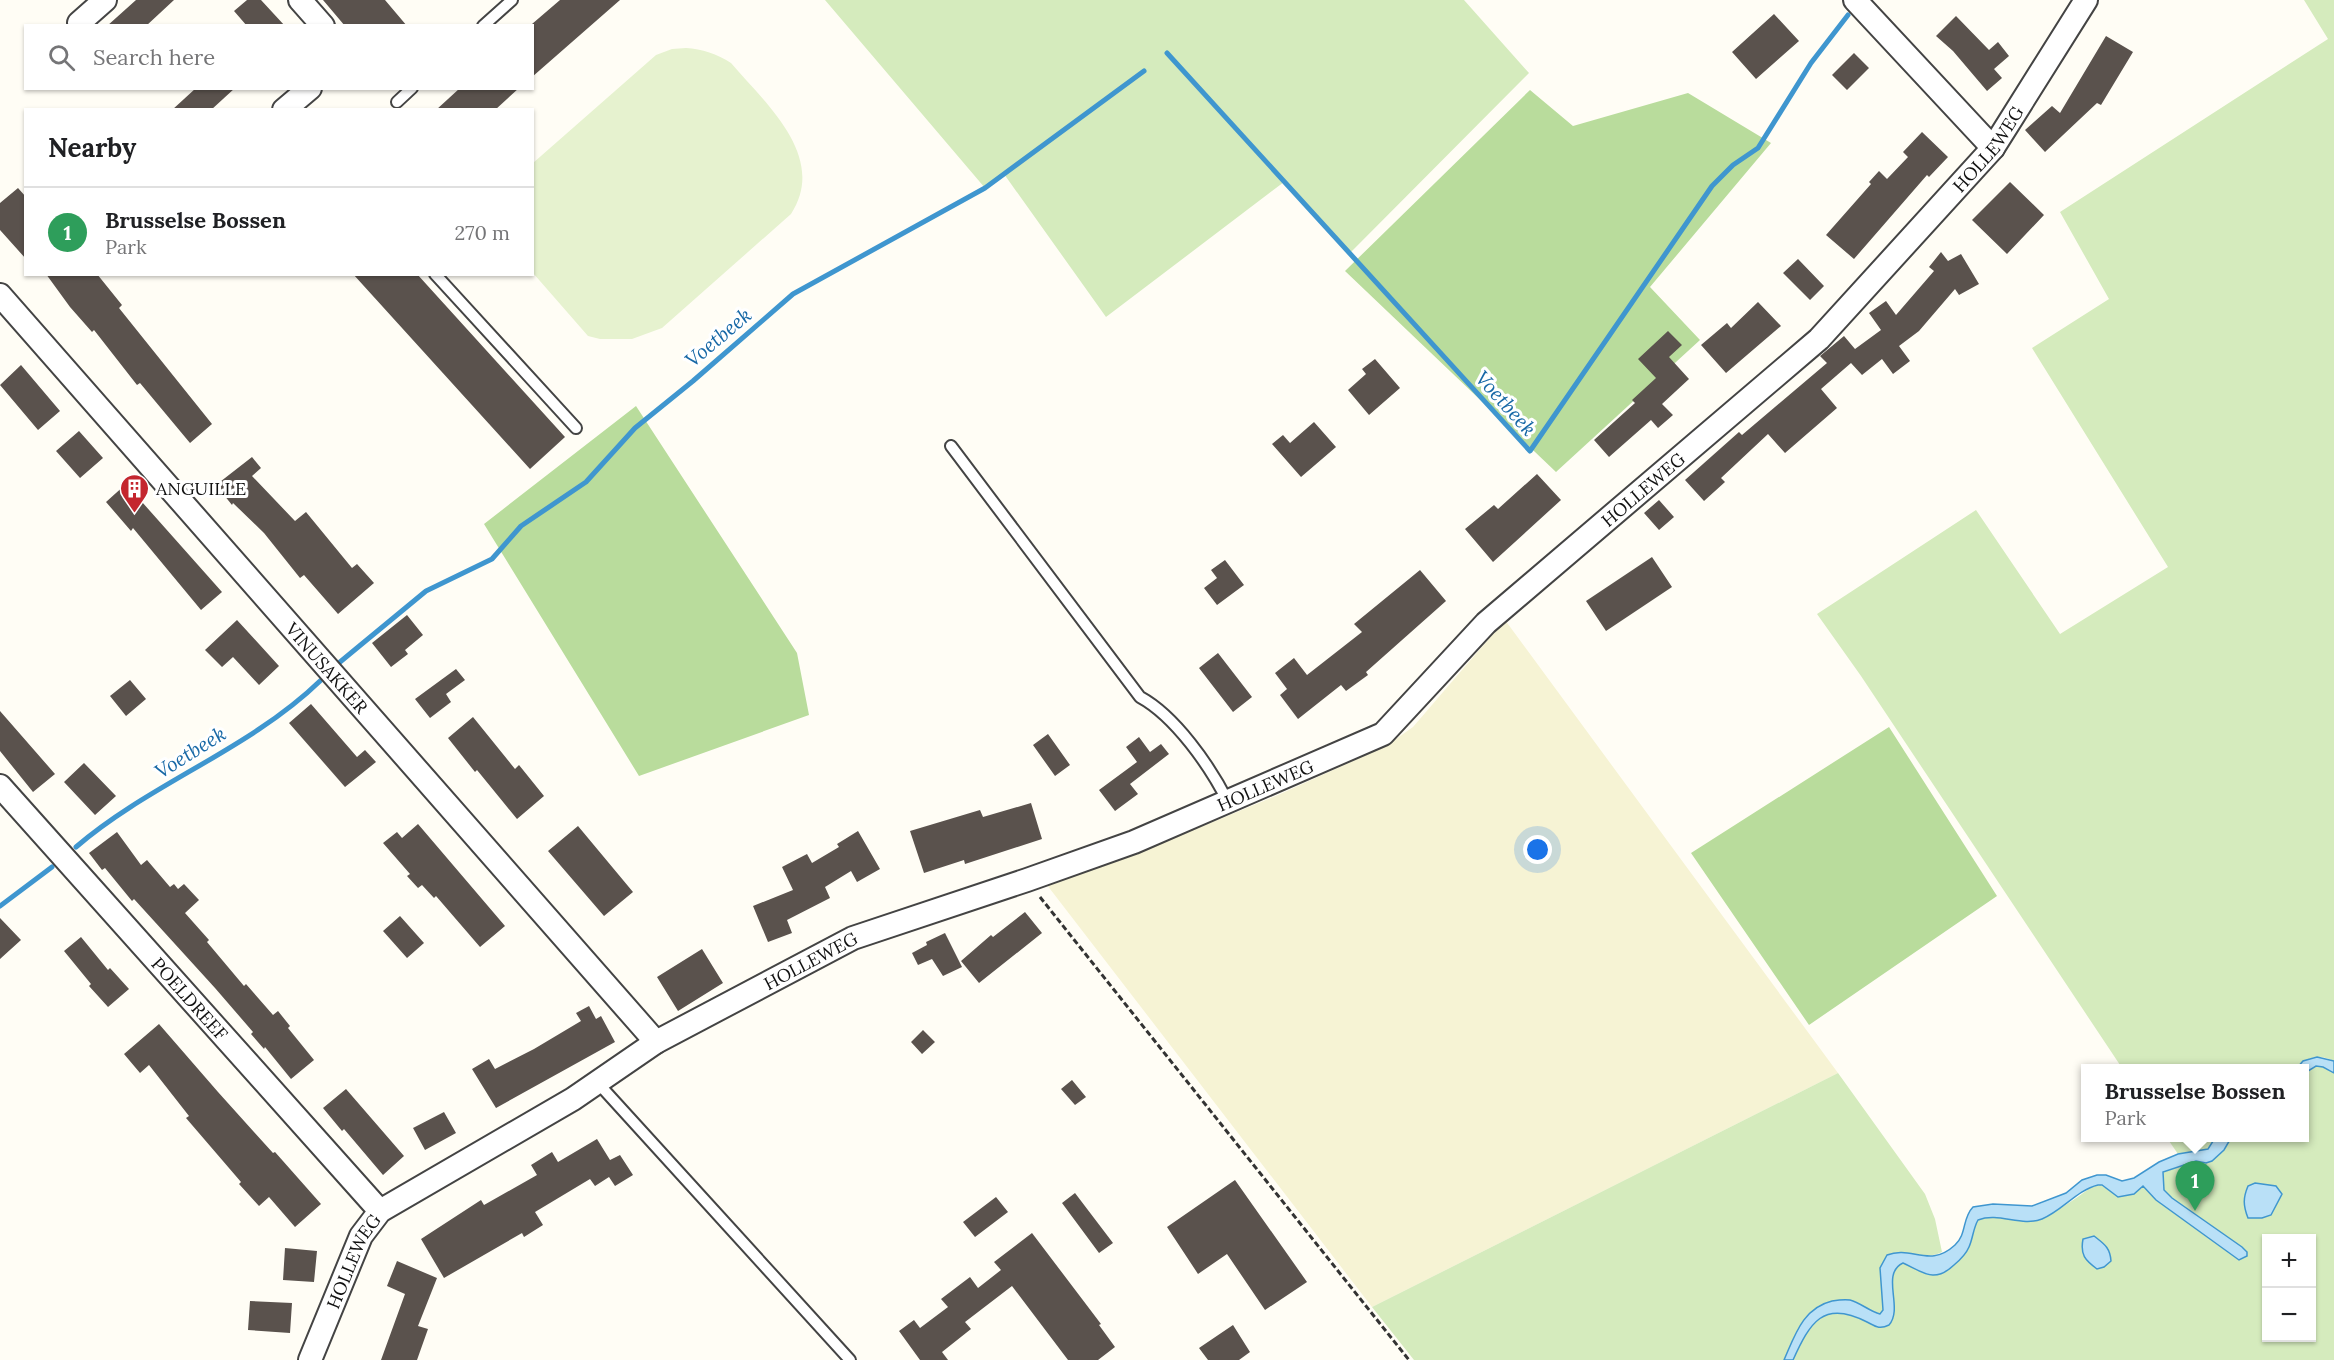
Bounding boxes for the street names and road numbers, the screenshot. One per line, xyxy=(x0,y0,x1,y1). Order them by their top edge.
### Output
street label: HOLLEWEG xyxy=(1947,101,2028,197)
street label: HOLLEWEG xyxy=(1596,447,1690,531)
street label: VINUSAKKER xyxy=(280,617,374,719)
street label: HOLLEWEG xyxy=(1213,754,1317,816)
street label: HOLLEWEG xyxy=(760,926,862,995)
street label: POELDREEF xyxy=(147,952,233,1045)
street label: HOLLEWEG xyxy=(321,1209,386,1312)

